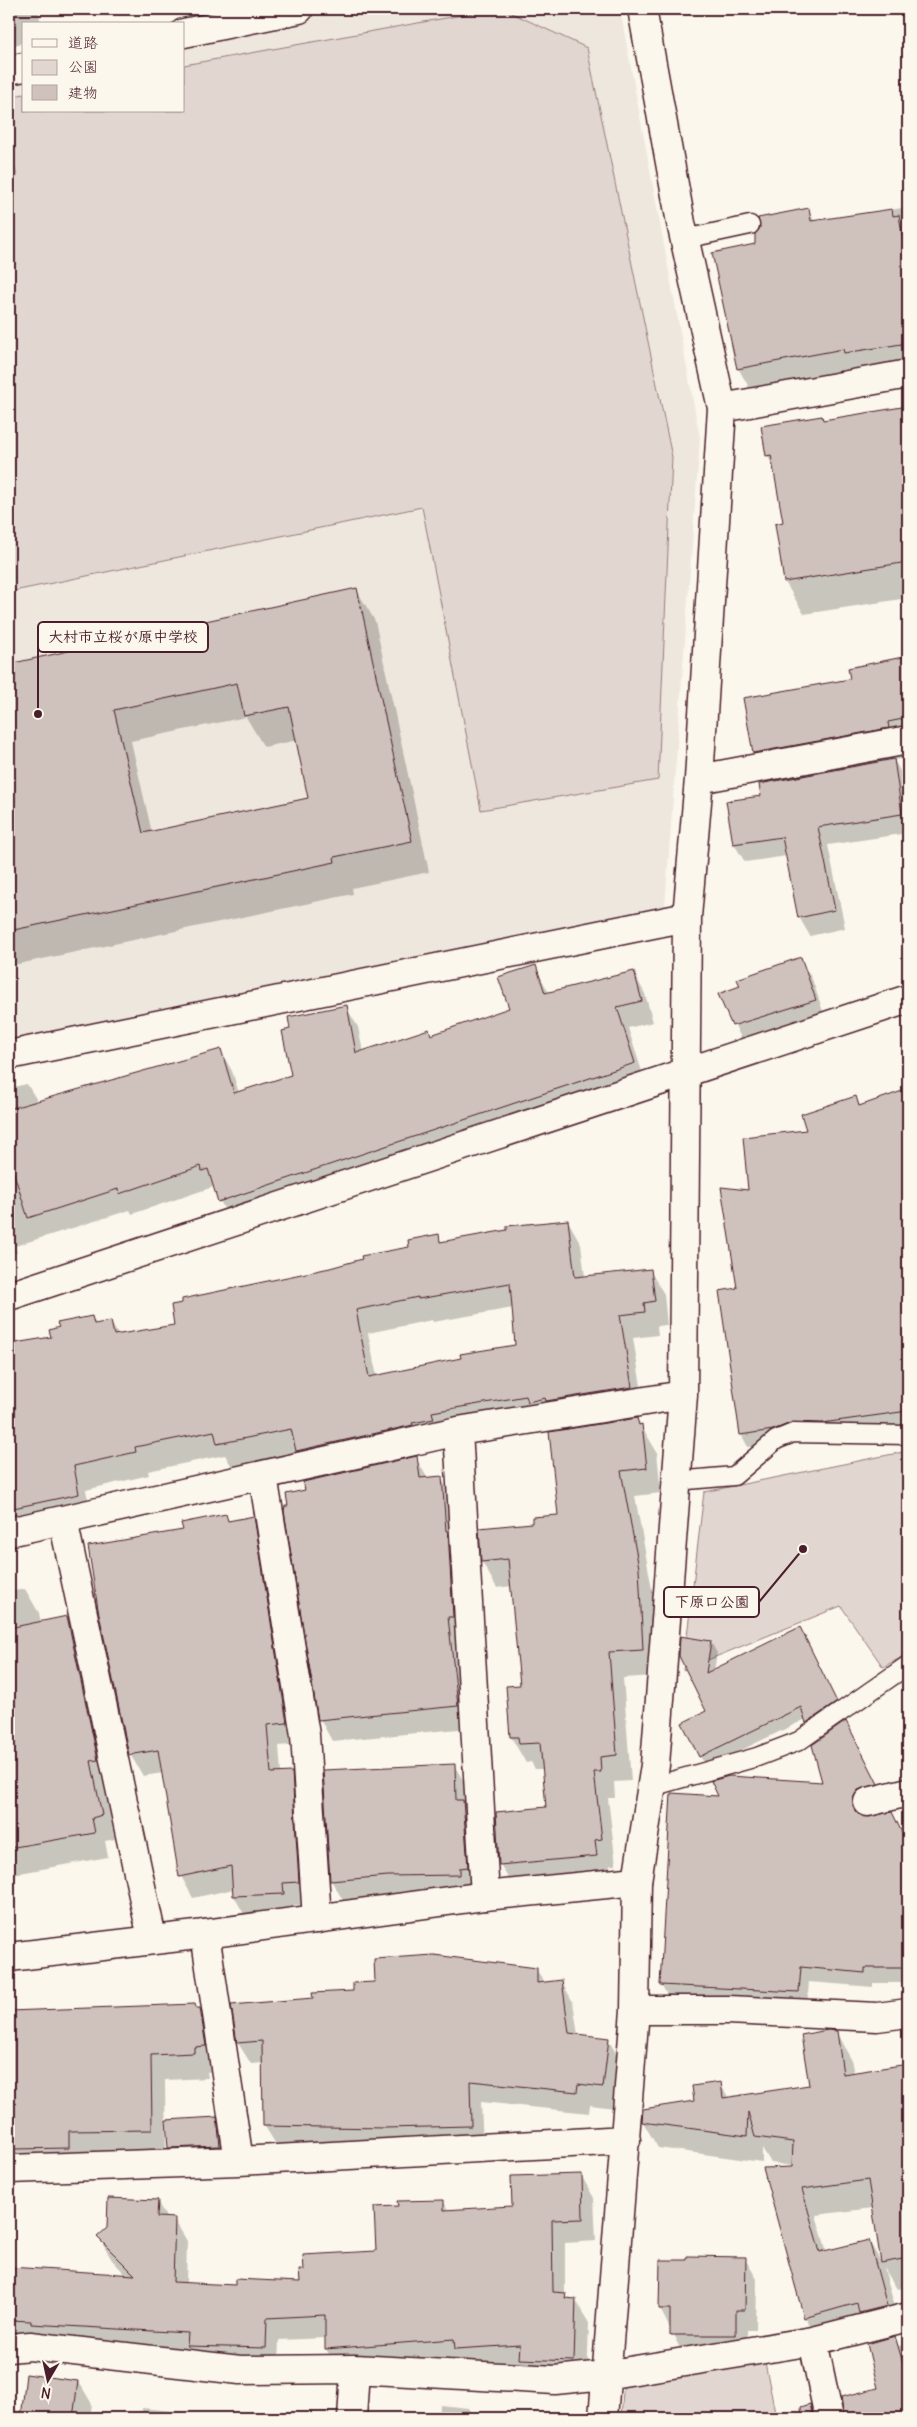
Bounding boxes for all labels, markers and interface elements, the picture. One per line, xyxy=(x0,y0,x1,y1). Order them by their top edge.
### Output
legend xyxy=(22,22,185,112)
text: 道路 xyxy=(68,33,98,52)
text: 公園 xyxy=(68,57,98,76)
text: 建物 xyxy=(68,83,98,102)
callout: 大村市立桜が原中学校 xyxy=(38,622,208,652)
text: 大村市立桜が原中学校 xyxy=(48,627,198,646)
callout: 下原口公園 xyxy=(664,1587,759,1617)
text: 下原口公園 xyxy=(674,1592,750,1611)
north arrow xyxy=(22,2354,72,2404)
text: N xyxy=(40,2383,52,2402)

